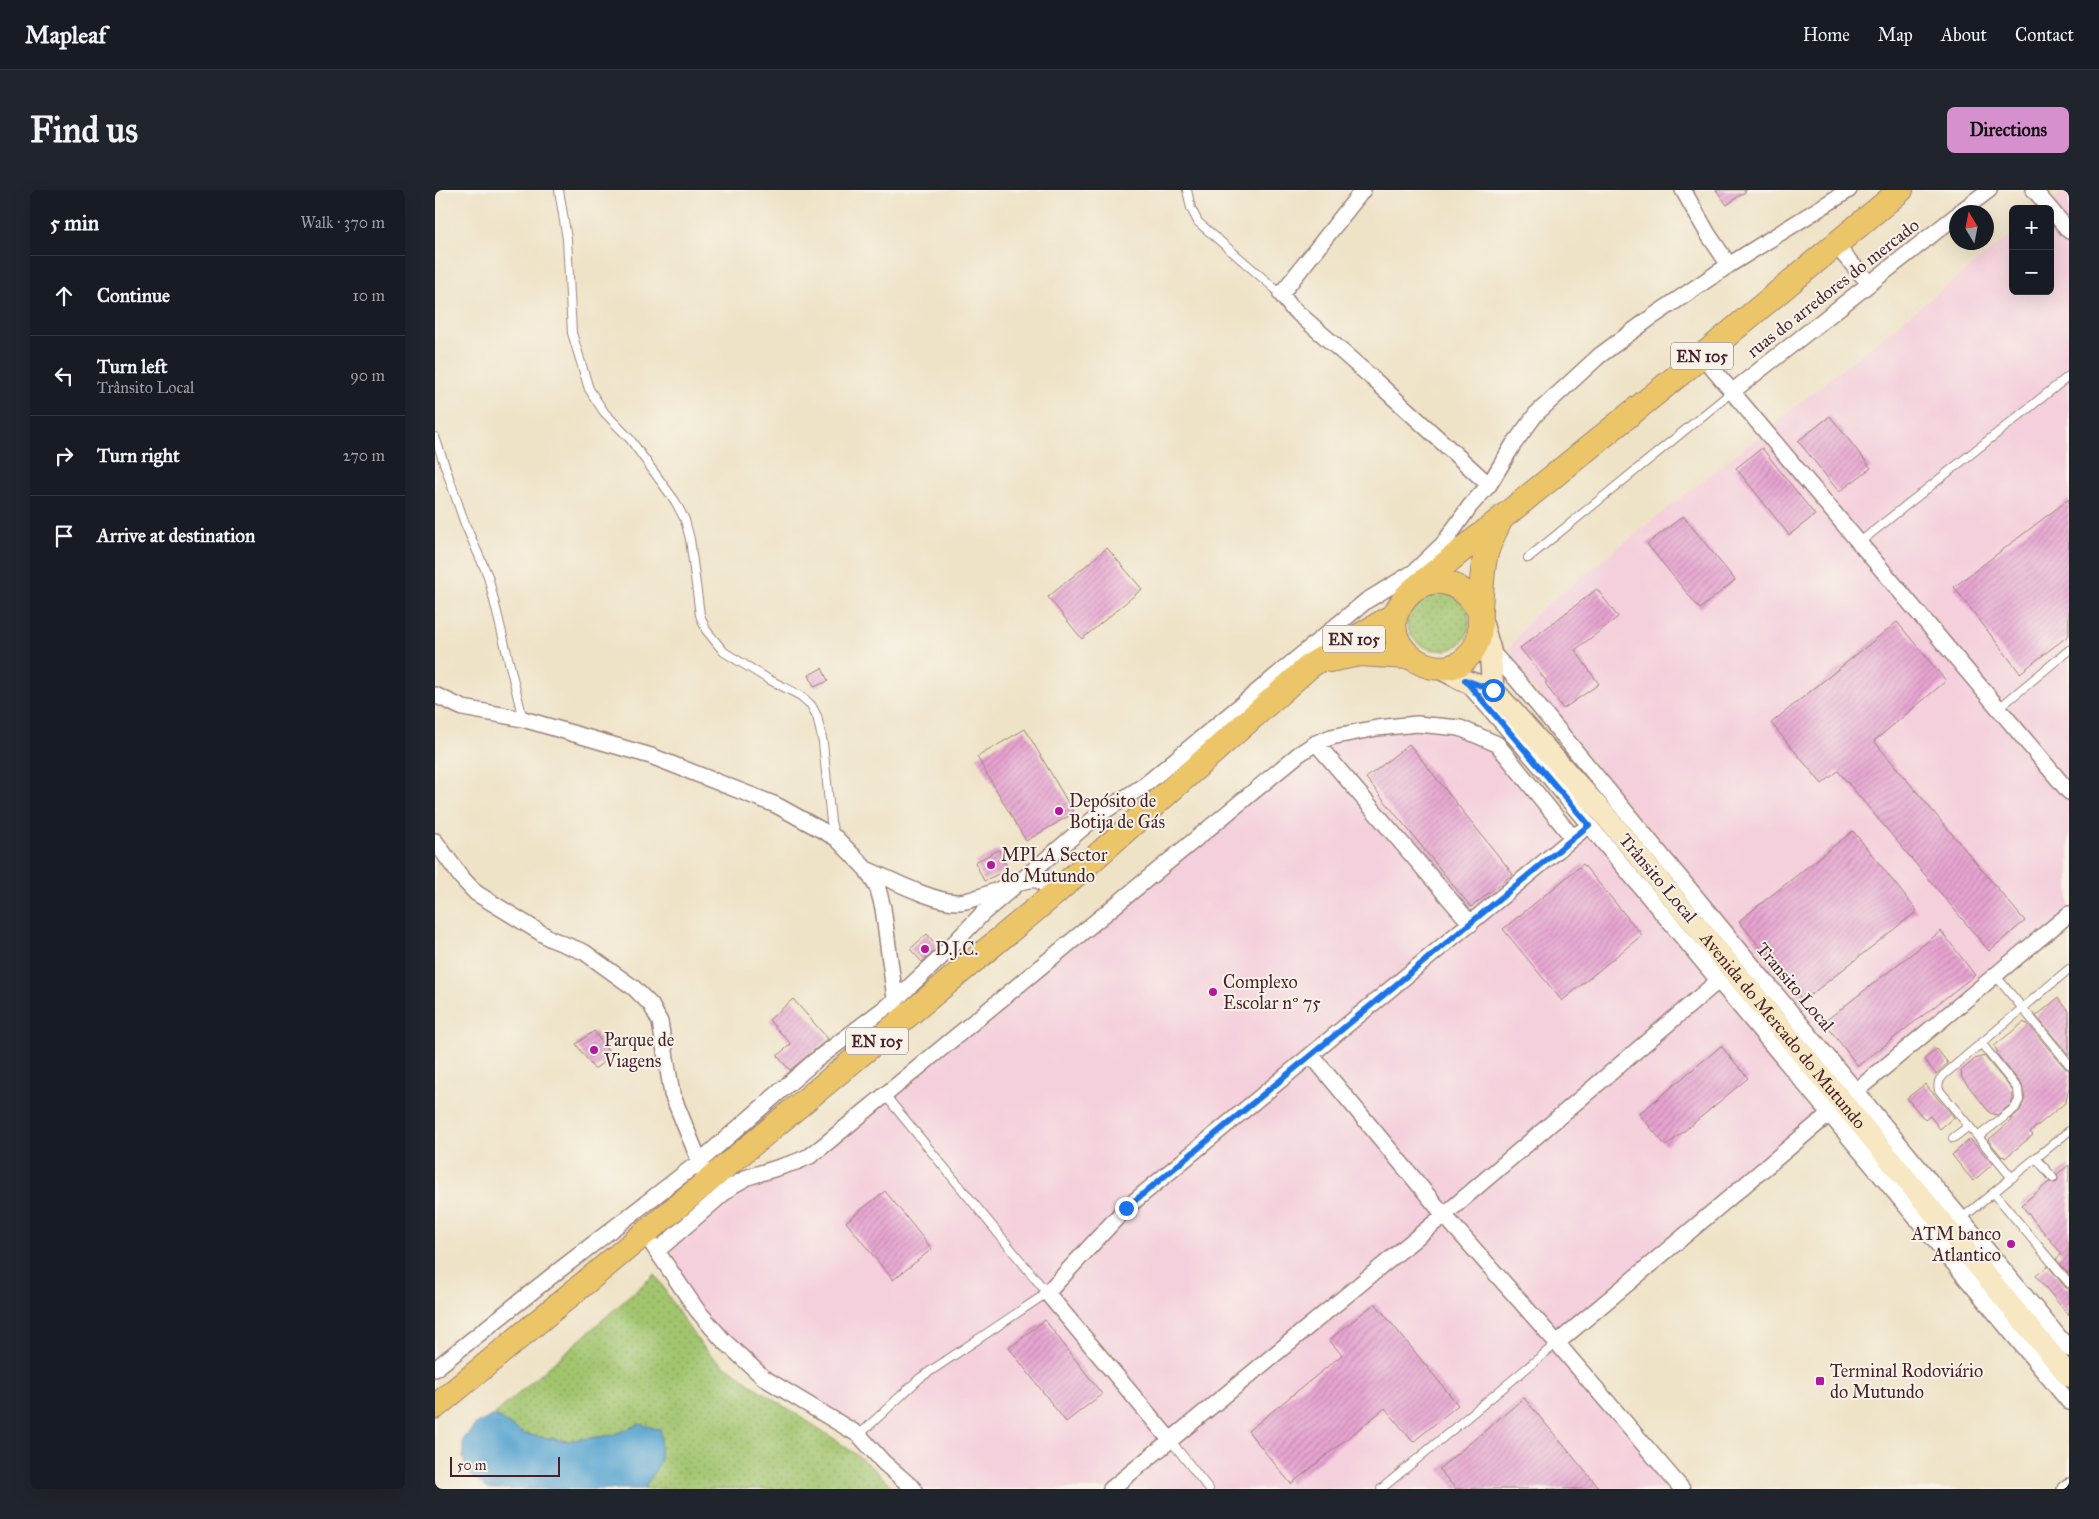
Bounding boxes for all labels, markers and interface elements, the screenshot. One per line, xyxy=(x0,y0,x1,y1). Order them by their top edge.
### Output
text: Mapleaf xyxy=(25,20,106,50)
text: Home xyxy=(1803,24,1850,46)
text: Map xyxy=(1878,24,1913,46)
text: About xyxy=(1941,24,1987,46)
text: Contact xyxy=(2015,24,2074,46)
button: Directions xyxy=(1947,107,2069,153)
text: Find us xyxy=(30,109,138,152)
north arrow xyxy=(1949,205,1994,250)
map controls xyxy=(2009,205,2054,295)
button: + xyxy=(2009,205,2054,250)
text: 5 min xyxy=(50,210,99,236)
text: Walk · 370 m xyxy=(301,213,385,232)
street label: ruas do arredores do mercado xyxy=(1742,214,1924,362)
button: − xyxy=(2009,250,2054,295)
icon: ahead xyxy=(50,282,78,310)
text: Continue xyxy=(97,284,170,307)
text: 10 m xyxy=(353,286,385,305)
road number: EN 105 xyxy=(1671,343,1733,370)
text: Turn left xyxy=(97,355,167,378)
icon: left xyxy=(50,362,78,390)
text: 90 m xyxy=(350,366,385,385)
text: Trânsito Local xyxy=(97,378,194,397)
icon: right xyxy=(50,442,78,470)
text: Turn right xyxy=(97,444,180,467)
text: 270 m xyxy=(343,446,385,465)
icon: arrive xyxy=(50,522,78,550)
text: Arrive at destination xyxy=(97,524,255,547)
road number: EN 105 xyxy=(1323,626,1385,652)
route start xyxy=(1482,679,1505,702)
place label: Depósito de Botija de Gás xyxy=(1069,790,1165,833)
marker: Depósito de Botija de Gás xyxy=(1053,805,1065,817)
street label: Trânsito Local xyxy=(1614,829,1702,927)
place label: MPLA Sector do Mutundo xyxy=(1001,844,1108,887)
marker: MPLA Sector do Mutundo xyxy=(985,859,997,871)
street label: Avenida do Mercado do Mutundo xyxy=(1695,927,1871,1133)
place label: D.J.C. xyxy=(935,938,978,961)
street label: Transito Local xyxy=(1751,938,1839,1036)
marker: D.J.C. xyxy=(919,943,931,955)
place label: Complexo Escolar nº 75 xyxy=(1223,971,1321,1014)
marker: Complexo Escolar nº 75 xyxy=(1207,986,1219,998)
road number: EN 105 xyxy=(846,1028,908,1054)
place label: Parque de Viagens xyxy=(603,1029,674,1073)
marker: Parque de Viagens xyxy=(588,1044,600,1056)
route end xyxy=(1115,1197,1138,1220)
place label: ATM banco Atlantico xyxy=(1911,1223,2001,1266)
marker: ATM banco Atlantico xyxy=(2005,1238,2017,1250)
place label: Terminal Rodoviário do Mutundo xyxy=(1830,1360,1983,1403)
marker: Terminal Rodoviário do Mutundo xyxy=(1814,1375,1826,1387)
scale bar xyxy=(450,1454,560,1477)
text: 50 m xyxy=(457,1457,486,1474)

